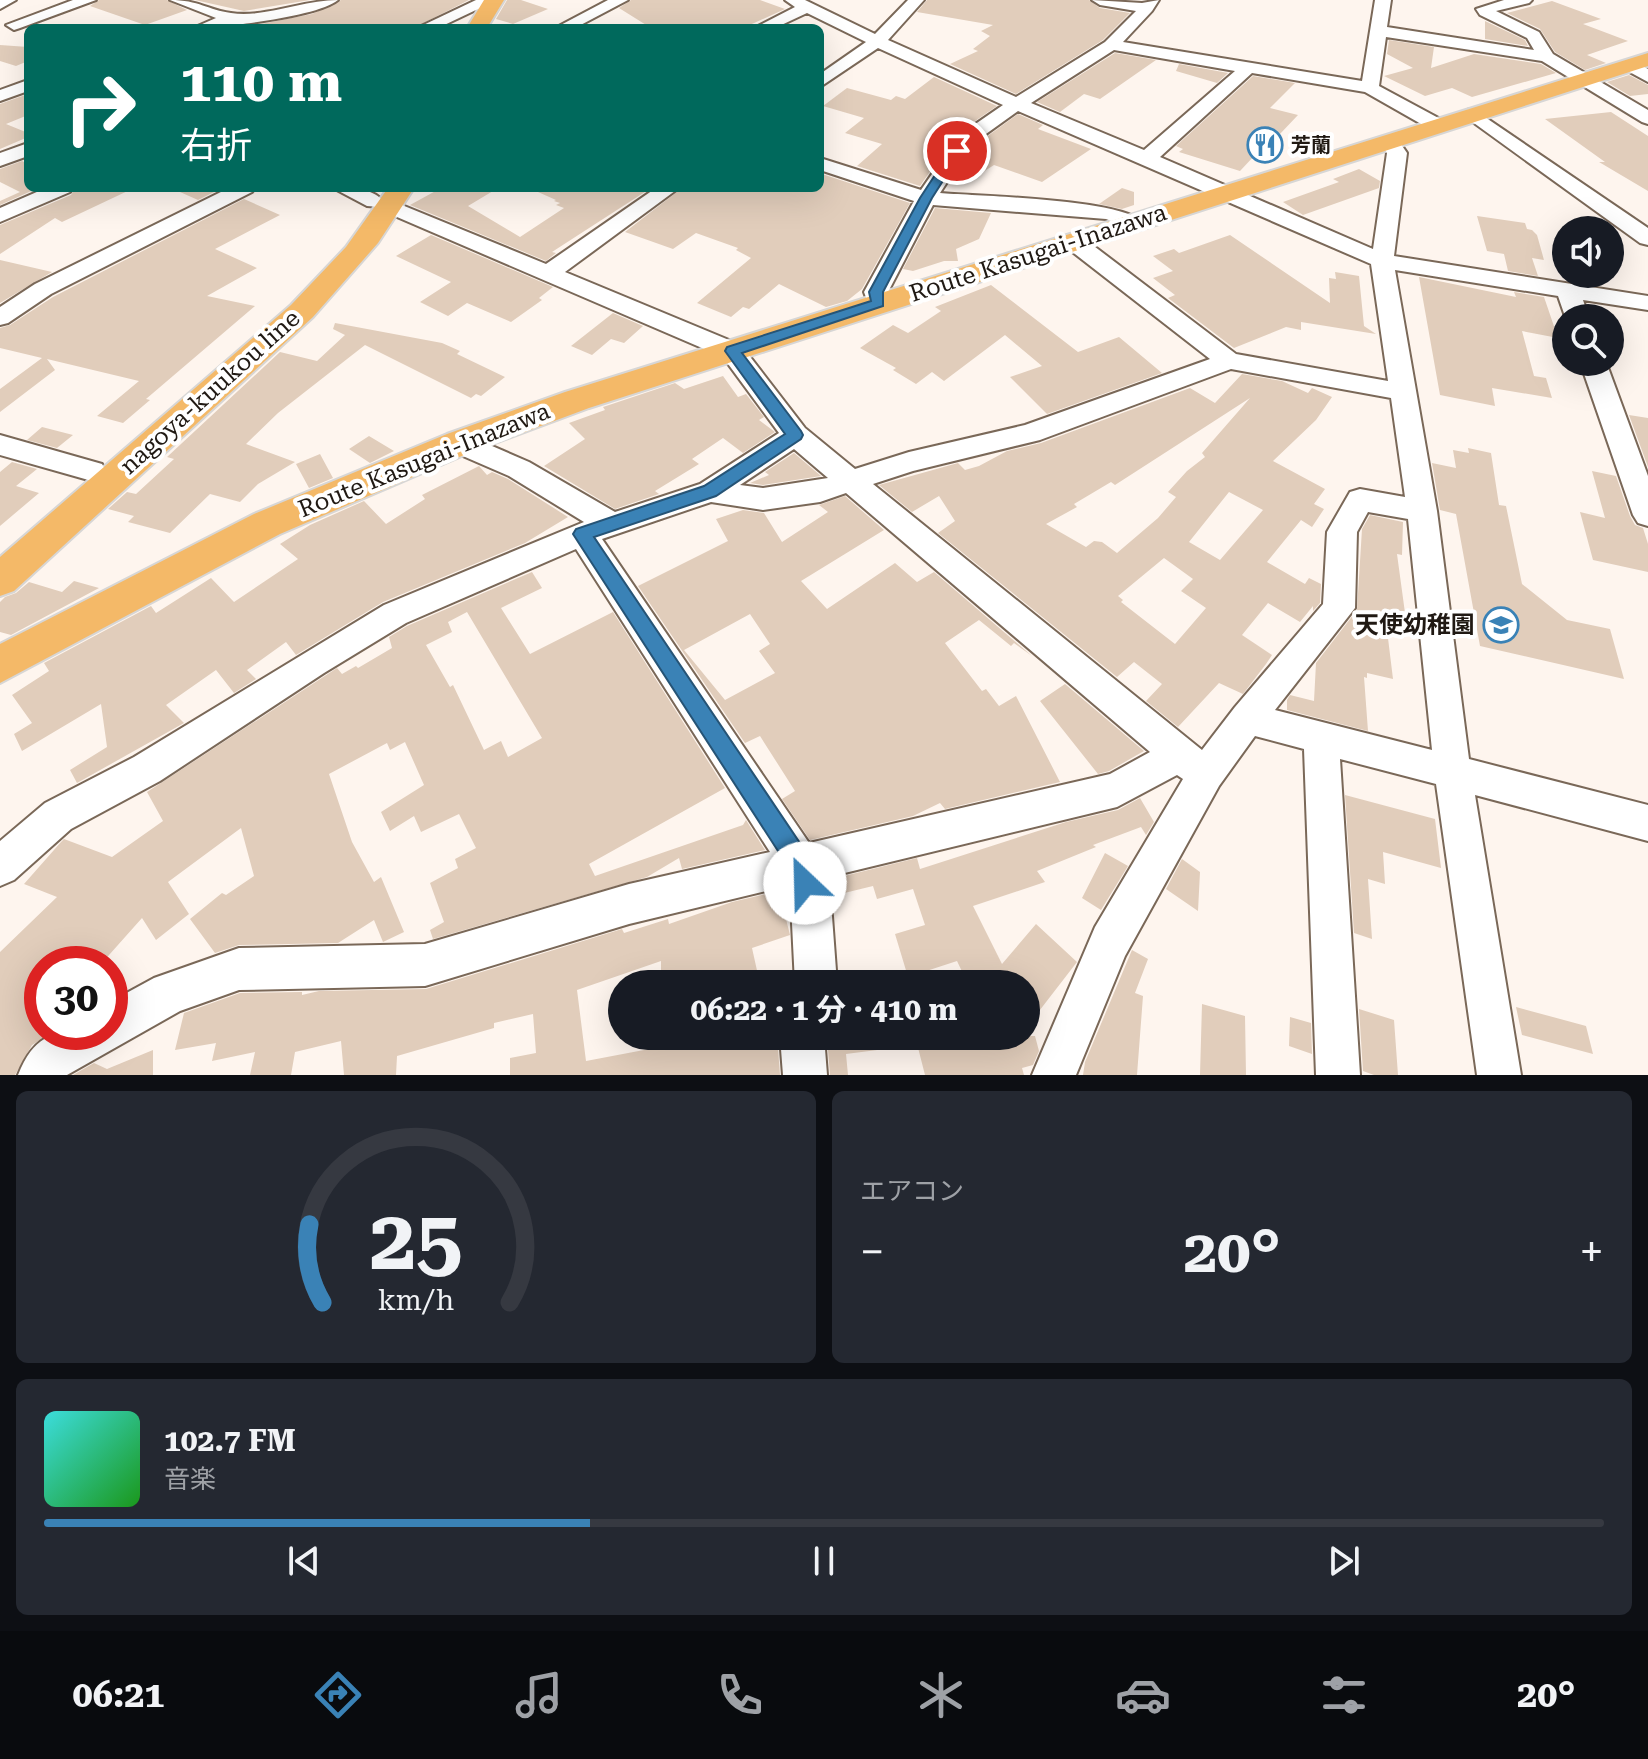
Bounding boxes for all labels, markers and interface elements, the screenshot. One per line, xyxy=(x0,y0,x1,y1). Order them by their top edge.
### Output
text: 110 m xyxy=(180,49,342,115)
icon: right xyxy=(48,56,152,160)
pin xyxy=(923,117,991,185)
text: 右折 xyxy=(180,125,252,167)
restaurant icon: 芳蘭 xyxy=(1246,126,1284,164)
icon: arrive xyxy=(935,129,979,173)
place label: 芳蘭 xyxy=(1291,133,1331,157)
street label: Route Kasugai-Inazawa xyxy=(906,198,1170,308)
map controls xyxy=(1552,216,1624,376)
button: sound xyxy=(1552,216,1624,288)
street label: nagoya-kuukou line xyxy=(114,304,306,480)
button: search xyxy=(1552,304,1624,376)
street label: Route Kasugai-Inazawa xyxy=(294,397,554,523)
school or university icon: 天使幼稚園 xyxy=(1482,606,1520,644)
place label: 天使幼稚園 xyxy=(1355,611,1475,639)
position arrow xyxy=(763,841,847,925)
speed limit sign: 30 xyxy=(24,946,128,1050)
text: 06:22 · 1 分 · 410 m xyxy=(691,992,957,1027)
text: エアコン xyxy=(860,1176,964,1206)
text: 25 xyxy=(369,1192,463,1289)
text: 20° xyxy=(1183,1216,1281,1287)
text: − xyxy=(860,1226,885,1278)
text: + xyxy=(1579,1226,1604,1278)
text: km/h xyxy=(378,1283,454,1317)
text: 102.7 FM xyxy=(164,1423,296,1458)
text: 音楽 xyxy=(164,1464,216,1494)
icon: previous xyxy=(282,1539,326,1583)
icon: pause xyxy=(802,1539,846,1583)
icon: next xyxy=(1322,1539,1366,1583)
icon: directions xyxy=(310,1667,366,1723)
icon: music xyxy=(511,1667,567,1723)
icon: phone xyxy=(712,1667,768,1723)
icon: climate xyxy=(913,1667,969,1723)
icon: car xyxy=(1115,1667,1171,1723)
icon: filters xyxy=(1316,1667,1372,1723)
text: 06:21 xyxy=(73,1674,165,1716)
text: 20° xyxy=(1517,1674,1575,1716)

